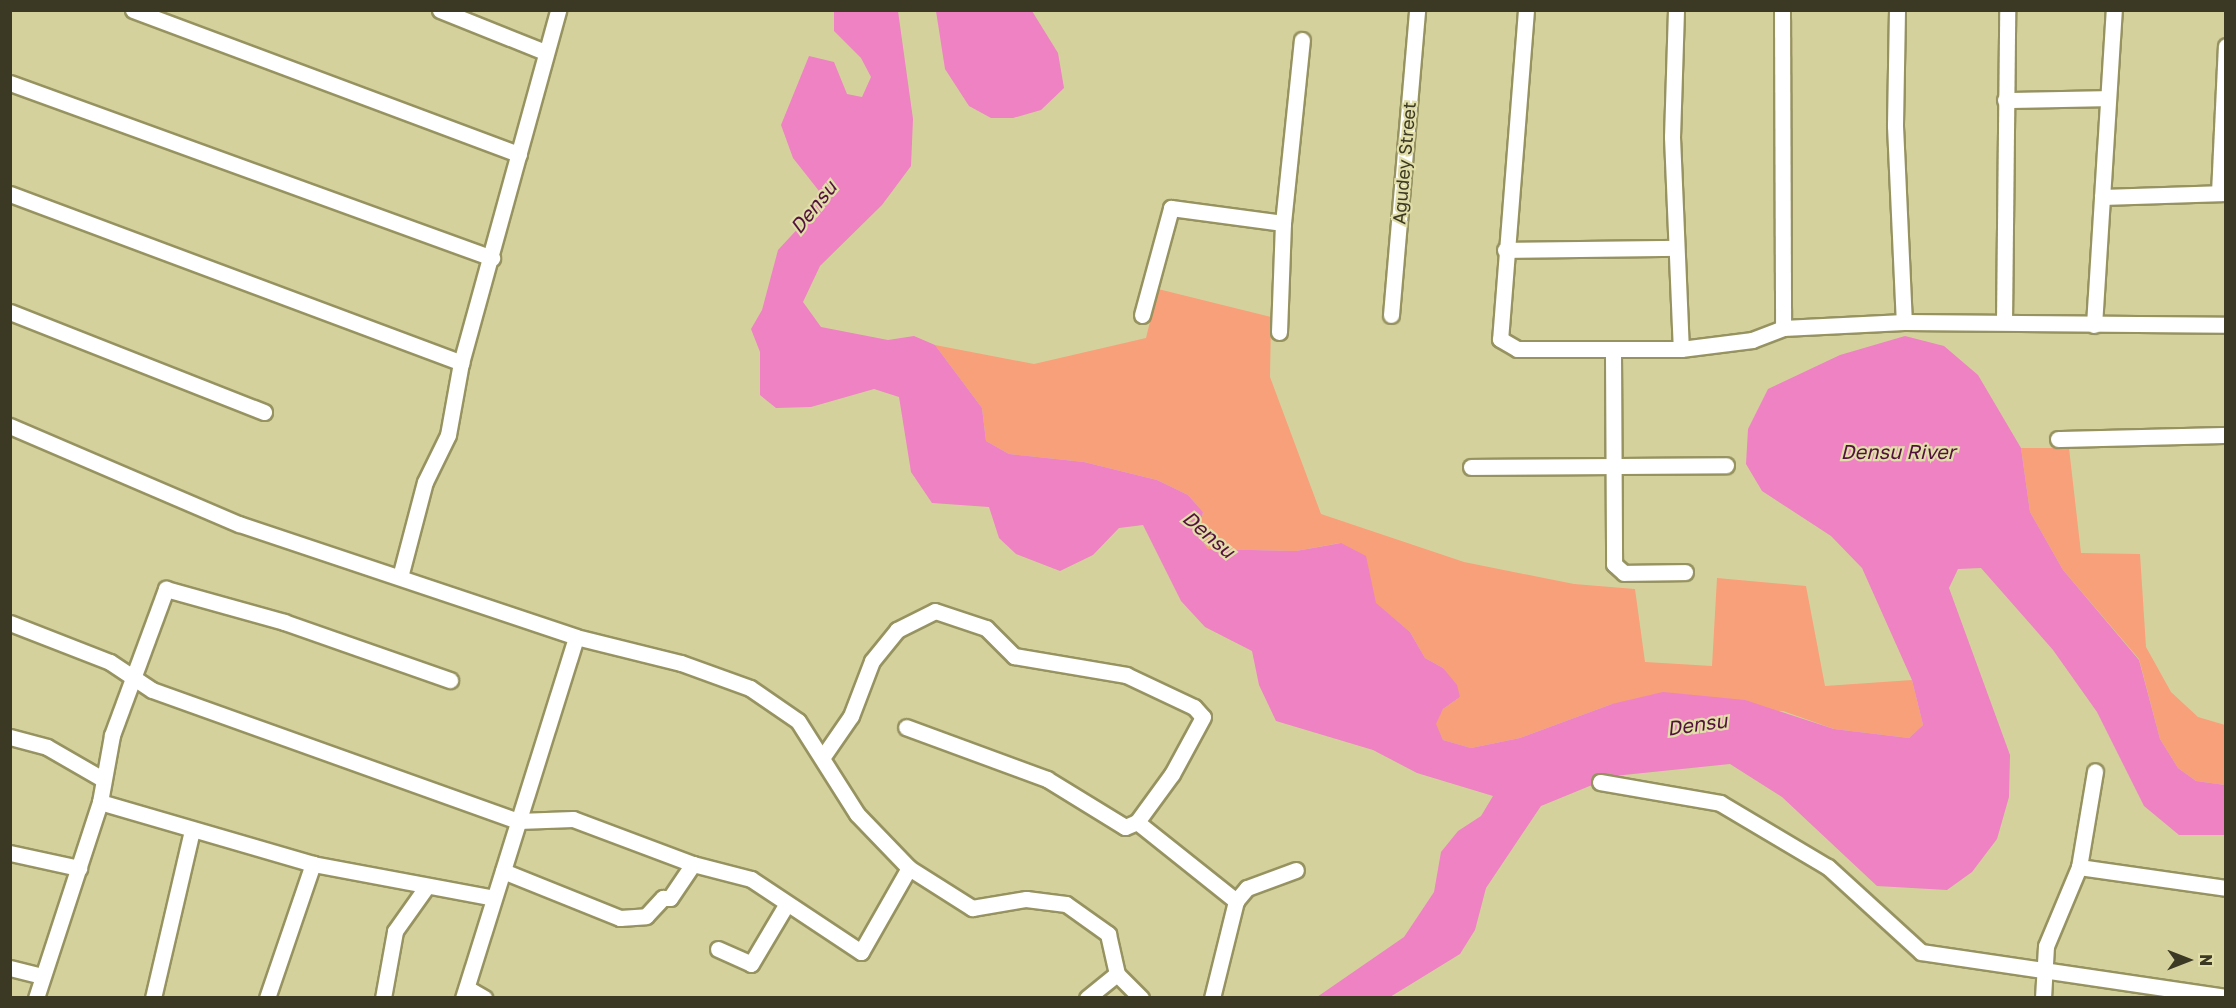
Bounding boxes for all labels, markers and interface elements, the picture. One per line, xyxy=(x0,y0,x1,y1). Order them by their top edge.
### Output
street label: Agudey Street xyxy=(1388,101,1420,225)
water label: Densu xyxy=(785,176,841,238)
water label: Densu River xyxy=(1841,439,1955,463)
water label: Densu xyxy=(1178,505,1240,563)
water label: Densu xyxy=(1665,708,1729,740)
north arrow xyxy=(2158,930,2218,990)
text: N xyxy=(2196,954,2216,966)

